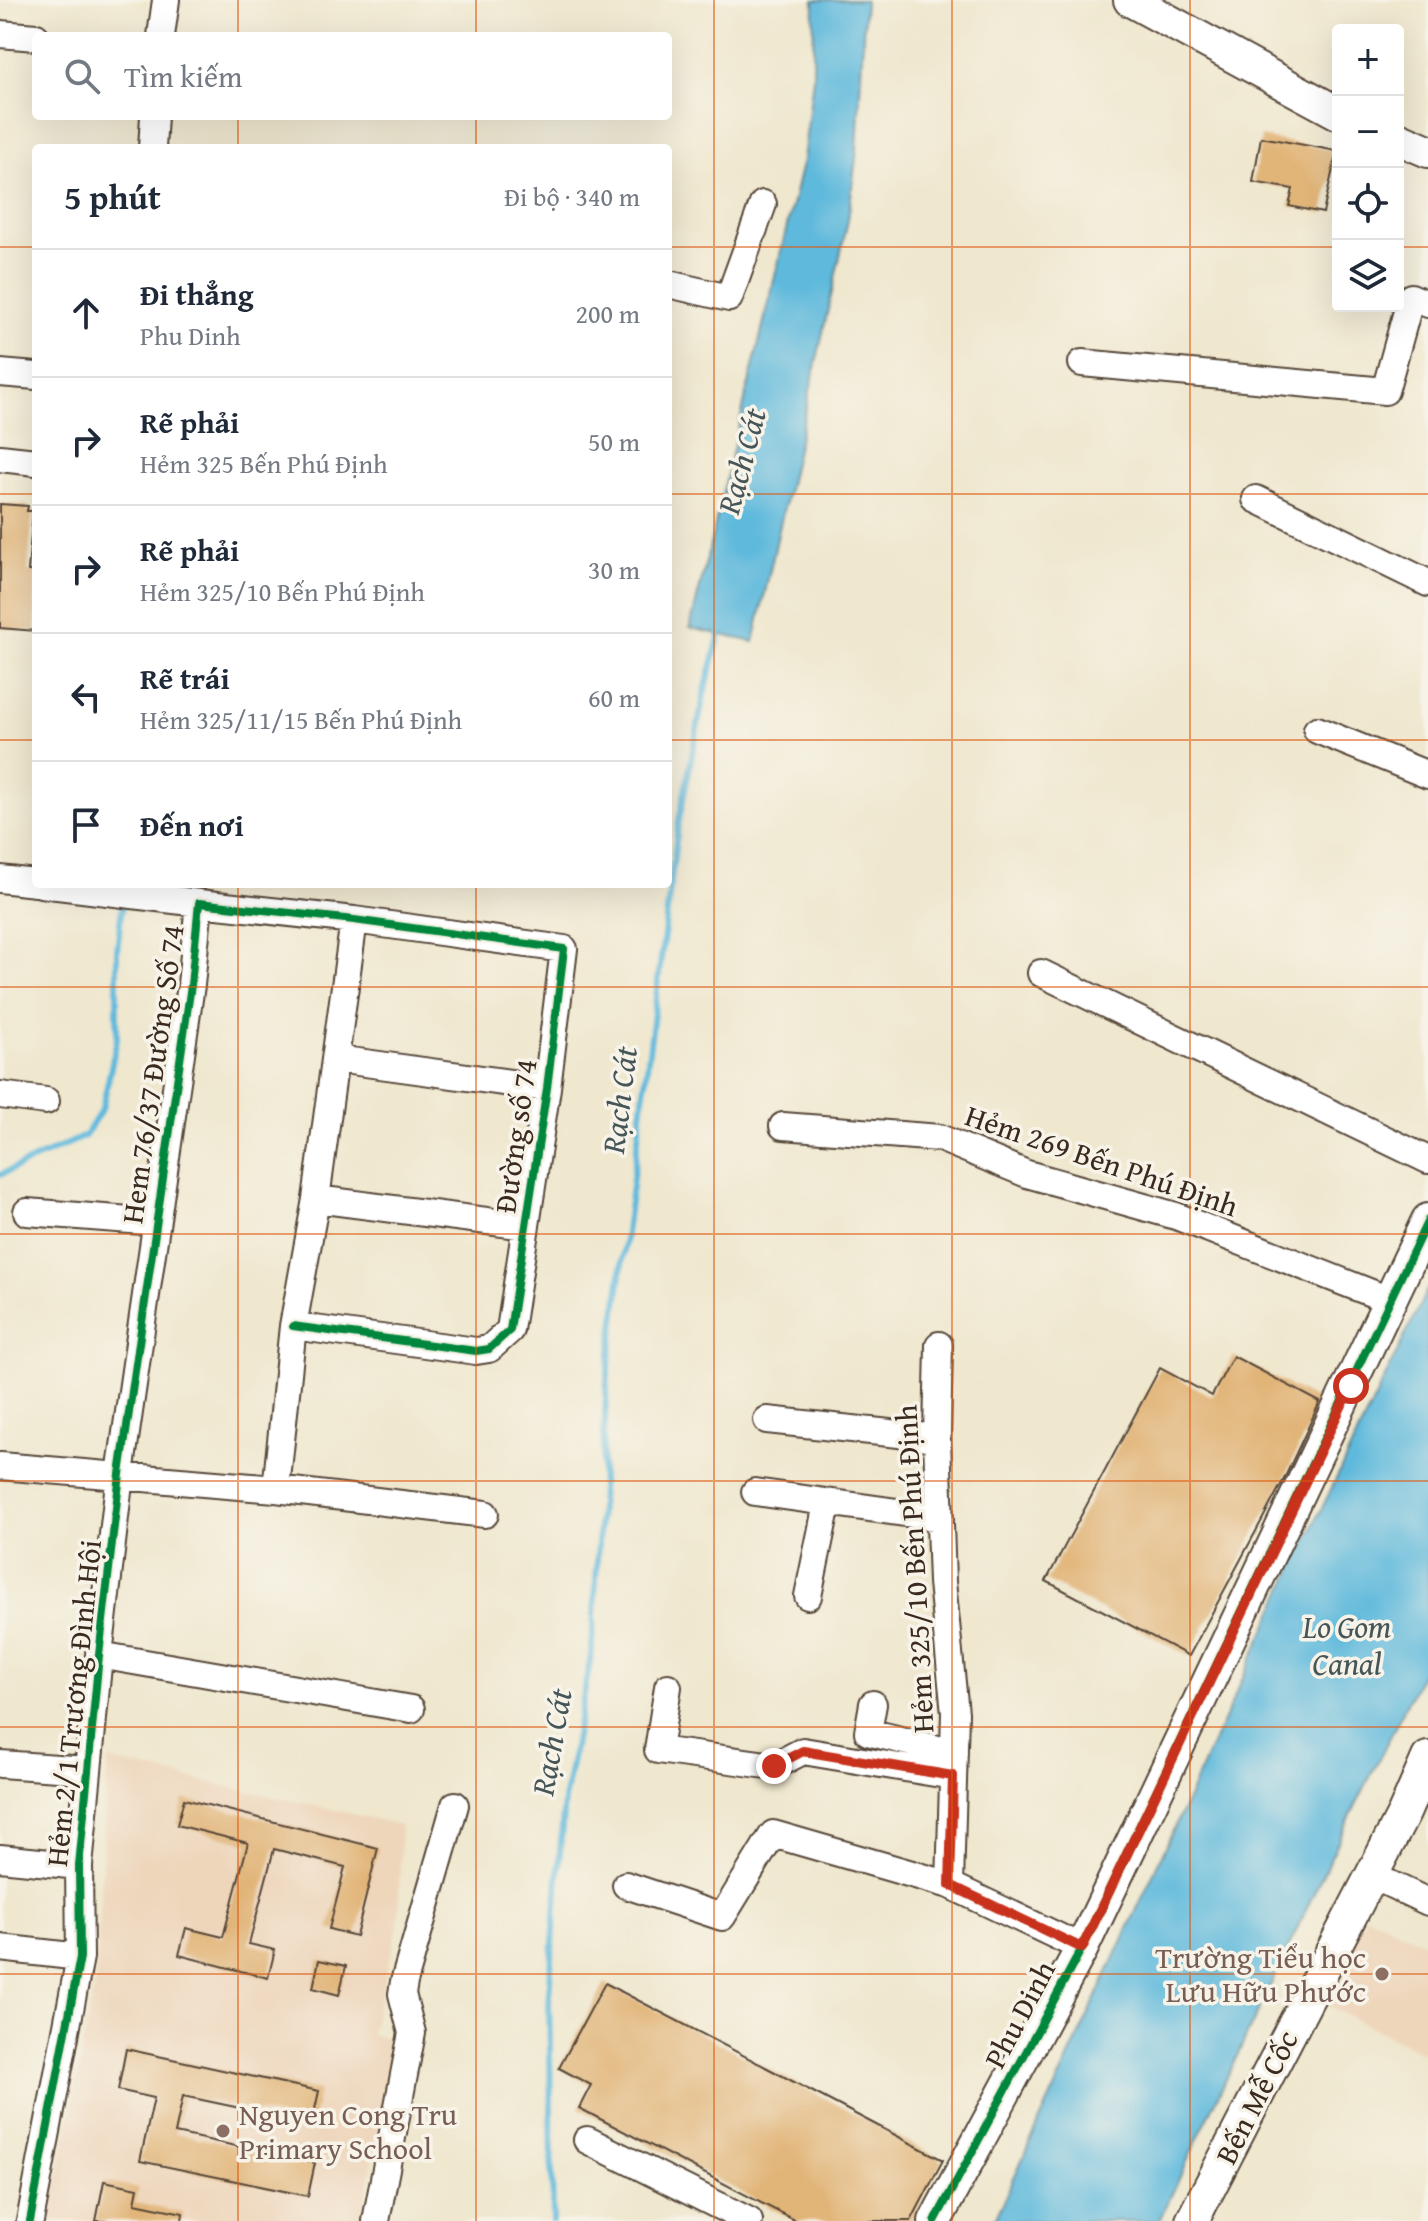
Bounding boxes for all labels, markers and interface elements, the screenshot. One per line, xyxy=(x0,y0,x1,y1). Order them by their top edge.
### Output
map controls xyxy=(1332,24,1404,312)
button: + xyxy=(1332,24,1404,96)
search box xyxy=(32,32,672,120)
icon: search xyxy=(60,54,104,98)
text: Tìm kiếm xyxy=(124,54,243,98)
button: − xyxy=(1332,96,1404,168)
button: locate xyxy=(1332,168,1404,240)
text: 5 phút xyxy=(64,172,161,221)
text: Đi bộ · 340 m xyxy=(504,177,640,216)
button: layers xyxy=(1332,240,1404,312)
text: Đi thẳng xyxy=(140,272,253,316)
icon: ahead xyxy=(64,291,108,335)
text: 200 m xyxy=(575,294,640,333)
text: Phu Dinh xyxy=(140,316,241,355)
text: Rẽ phải xyxy=(140,400,239,444)
water label: Rạch Cát xyxy=(704,402,778,520)
icon: right xyxy=(64,419,108,463)
text: 50 m xyxy=(588,422,640,461)
text: Hẻm 325 Bến Phú Định xyxy=(140,444,388,483)
text: Rẽ phải xyxy=(140,528,239,572)
icon: right xyxy=(64,547,108,591)
text: 30 m xyxy=(588,550,640,589)
text: Hẻm 325/10 Bến Phú Định xyxy=(140,572,425,611)
text: Rẽ trái xyxy=(140,656,230,700)
icon: left xyxy=(64,675,108,719)
text: 60 m xyxy=(588,678,640,717)
text: Hẻm 325/11/15 Bến Phú Định xyxy=(140,700,462,739)
icon: arrive xyxy=(64,803,108,847)
text: Đến nơi xyxy=(140,803,244,847)
street label: Hem 76/37 Đường Số 74 xyxy=(109,922,195,1226)
water label: Rạch Cát xyxy=(589,1043,649,1157)
street label: Đường số 74 xyxy=(482,1056,548,1216)
street label: Hẻm 269 Bến Phú Định xyxy=(960,1093,1244,1227)
route start xyxy=(1333,1368,1369,1404)
street label: Hẻm 325/10 Bến Phú Định xyxy=(883,1404,945,1734)
street label: Hẻm 2/1 Trương Đình Hội xyxy=(34,1537,112,1869)
water label: Lo Gom Canal xyxy=(1301,1603,1392,1687)
water label: Rạch Cát xyxy=(518,1684,584,1800)
route end xyxy=(756,1748,792,1784)
place label: Trường Tiểu học Lưu Hữu Phước xyxy=(1155,1935,1366,2013)
street label: Phu Dinh xyxy=(972,1952,1066,2076)
marker: Trường Tiểu học Lưu Hữu Phước xyxy=(1373,1965,1391,1983)
street label: Bến Mễ Cốc xyxy=(1204,2023,1308,2171)
place label: Nguyen Cong Tru Primary School xyxy=(239,2092,458,2170)
marker: Nguyen Cong Tru Primary School xyxy=(214,2122,232,2140)

